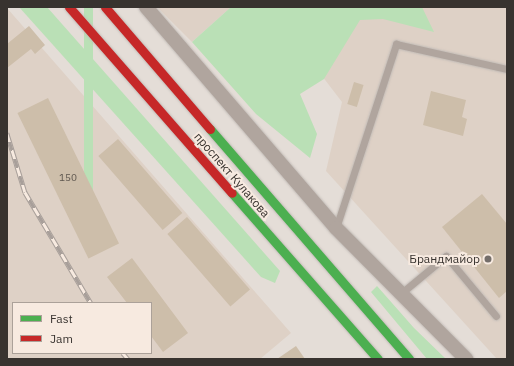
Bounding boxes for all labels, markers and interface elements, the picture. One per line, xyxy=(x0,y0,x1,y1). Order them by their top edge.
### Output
street label: проспект Кулакова xyxy=(191,130,273,220)
house number: 150 xyxy=(59,172,77,184)
place label: Брандмайор xyxy=(409,252,480,266)
marker: Брандмайор xyxy=(483,254,493,264)
legend xyxy=(12,302,152,354)
text: Fast xyxy=(50,311,73,326)
text: Jam xyxy=(50,331,73,346)

